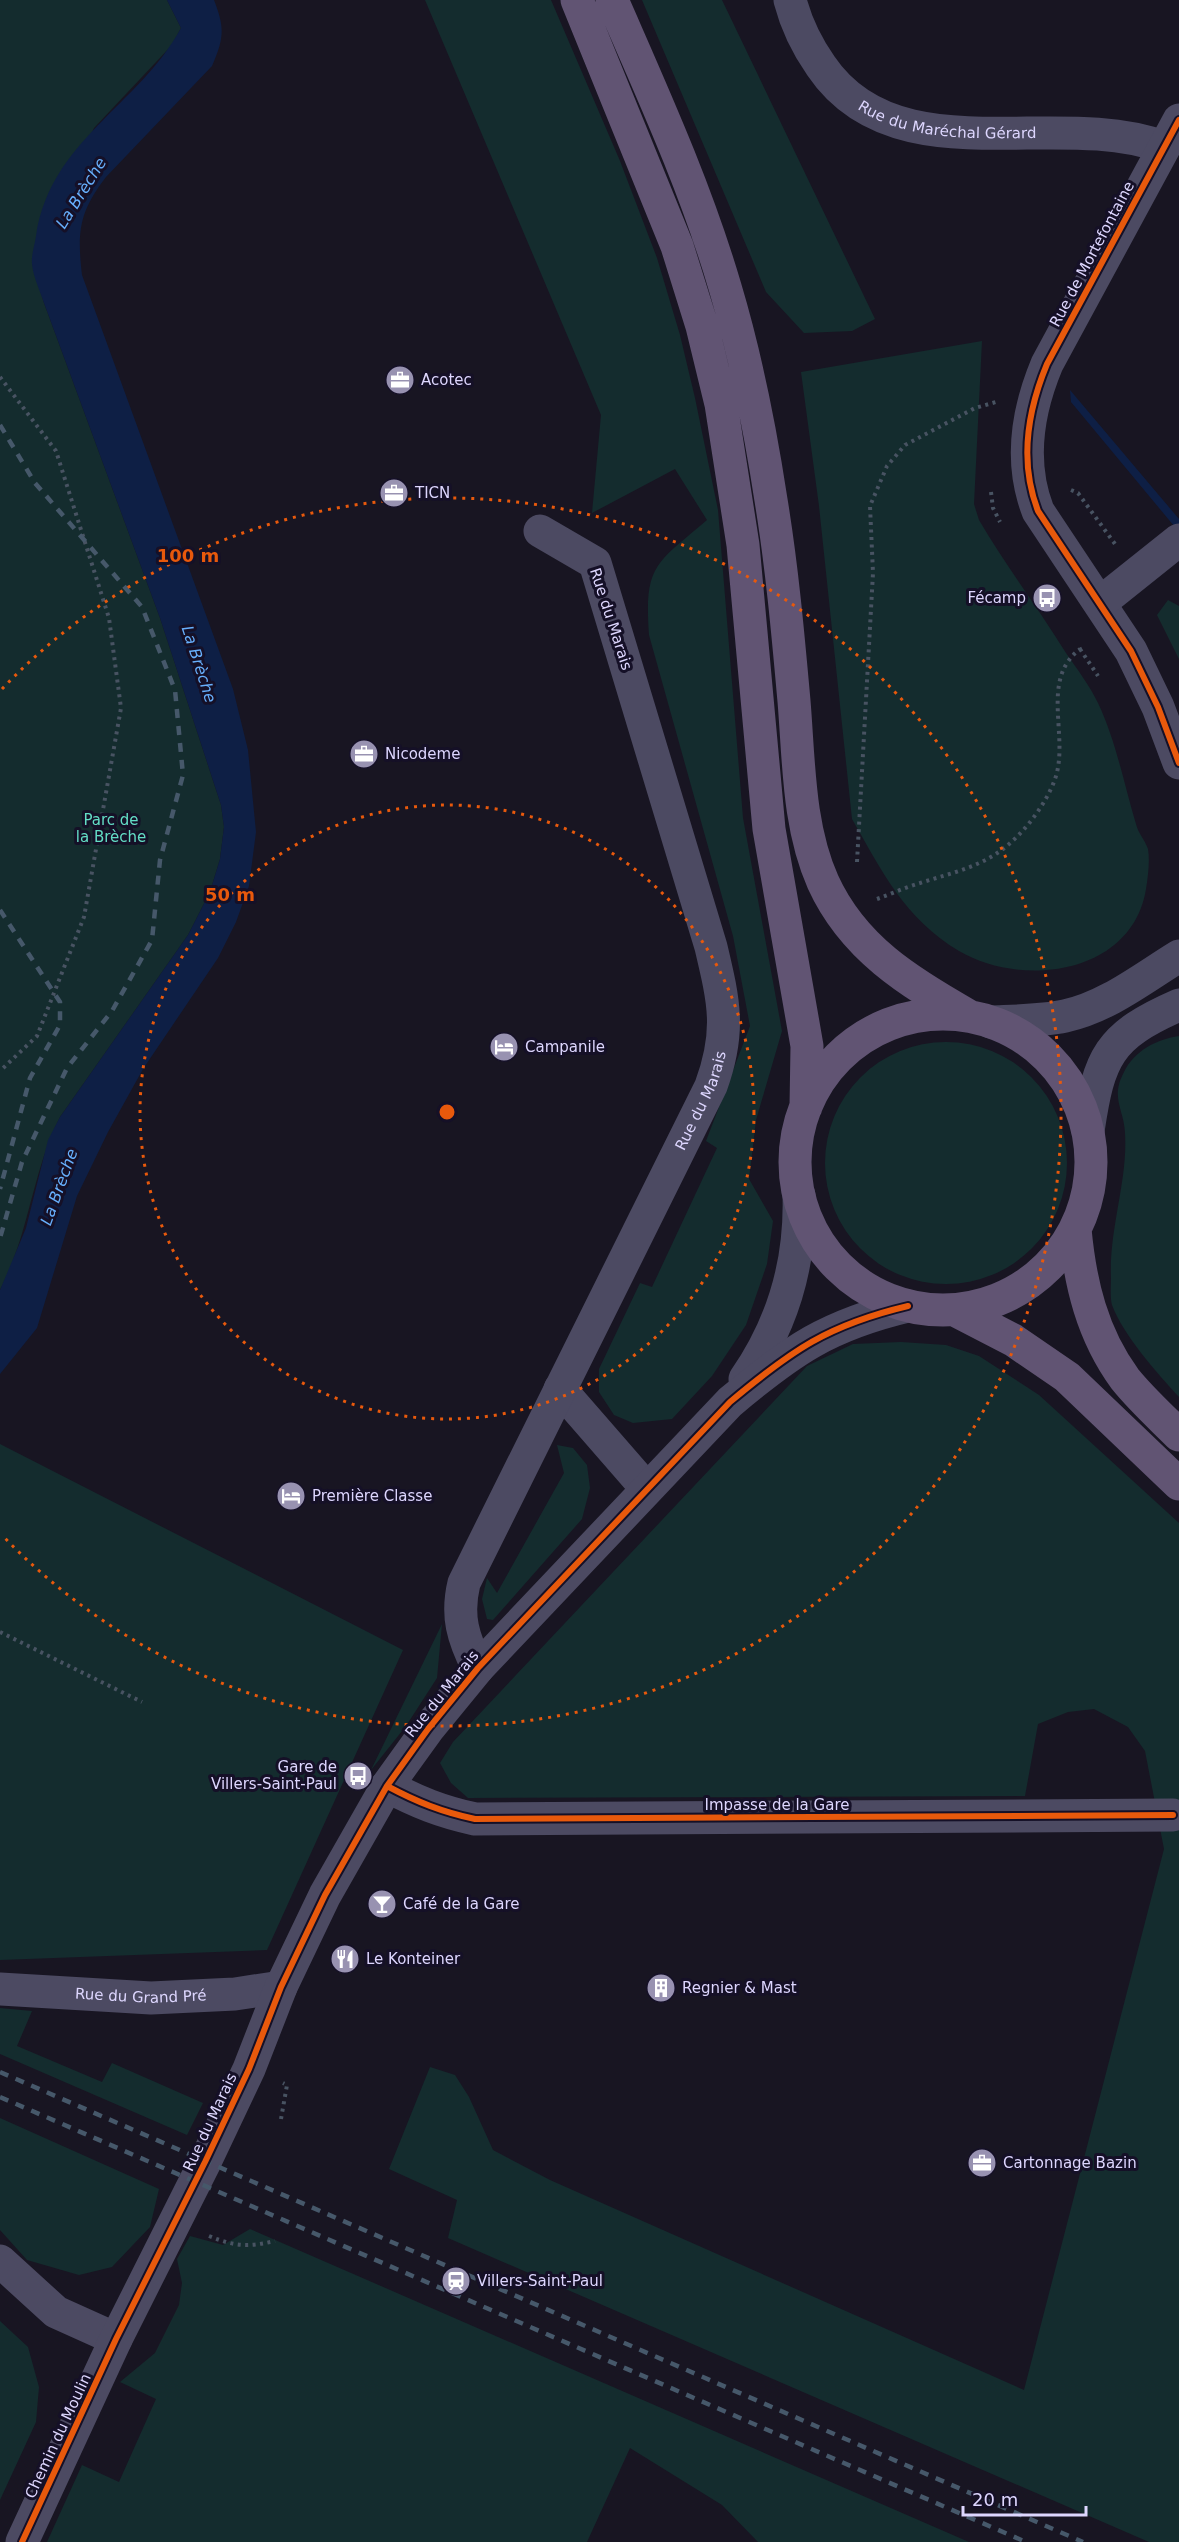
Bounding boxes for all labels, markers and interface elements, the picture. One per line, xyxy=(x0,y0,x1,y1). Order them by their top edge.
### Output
street label: Rue du Maréchal Gérard xyxy=(855,97,1037,142)
water label: La Brèche xyxy=(52,154,110,232)
street label: Rue de Mortefontaine xyxy=(1046,178,1138,330)
office icon: Acotec xyxy=(384,364,416,396)
place label: Acotec xyxy=(421,371,472,389)
office icon: TICN xyxy=(378,477,410,509)
place label: TICN xyxy=(414,484,450,502)
text: 100 m xyxy=(157,545,219,566)
street label: Rue du Marais xyxy=(586,566,636,673)
bus stop icon: Fécamp xyxy=(1031,582,1063,614)
place label: Fécamp xyxy=(967,589,1026,607)
water label: La Brèche xyxy=(178,623,220,705)
office icon: Nicodeme xyxy=(348,738,380,770)
place label: Nicodeme xyxy=(385,745,460,763)
park label: Parc de la Brèche xyxy=(76,811,146,846)
text: 50 m xyxy=(205,884,255,905)
hotel icon: Campanile xyxy=(488,1031,520,1063)
place label: Campanile xyxy=(525,1038,605,1056)
street label: Rue du Marais xyxy=(671,1049,730,1153)
centre of rings xyxy=(437,1102,457,1122)
water label: La Brèche xyxy=(36,1146,82,1228)
hotel icon: Première Classe xyxy=(275,1480,307,1512)
place label: Première Classe xyxy=(312,1487,432,1505)
street label: Rue du Marais xyxy=(401,1647,483,1741)
place label: Gare de Villers-Saint-Paul xyxy=(211,1758,337,1793)
bus stop icon: Gare de Villers-Saint-Paul xyxy=(342,1760,374,1792)
street label: Impasse de la Gare xyxy=(705,1796,849,1814)
bar icon: Café de la Gare xyxy=(366,1888,398,1920)
place label: Café de la Gare xyxy=(403,1895,519,1913)
restaurant icon: Le Konteiner xyxy=(329,1943,361,1975)
place label: Le Konteiner xyxy=(366,1950,461,1968)
building icon: Regnier & Mast xyxy=(645,1972,677,2004)
place label: Regnier & Mast xyxy=(682,1979,797,1997)
street label: Rue du Grand Pré xyxy=(74,1984,207,2007)
street label: Rue du Marais xyxy=(179,2070,241,2174)
office icon: Cartonnage Bazin xyxy=(966,2147,998,2179)
place label: Cartonnage Bazin xyxy=(1003,2154,1137,2172)
station icon: Villers-Saint-Paul xyxy=(440,2265,472,2297)
place label: Villers-Saint-Paul xyxy=(477,2272,603,2290)
street label: Chemin du Moulin xyxy=(21,2371,95,2501)
scale bar xyxy=(963,2479,1086,2517)
text: 20 m xyxy=(972,2489,1018,2510)

